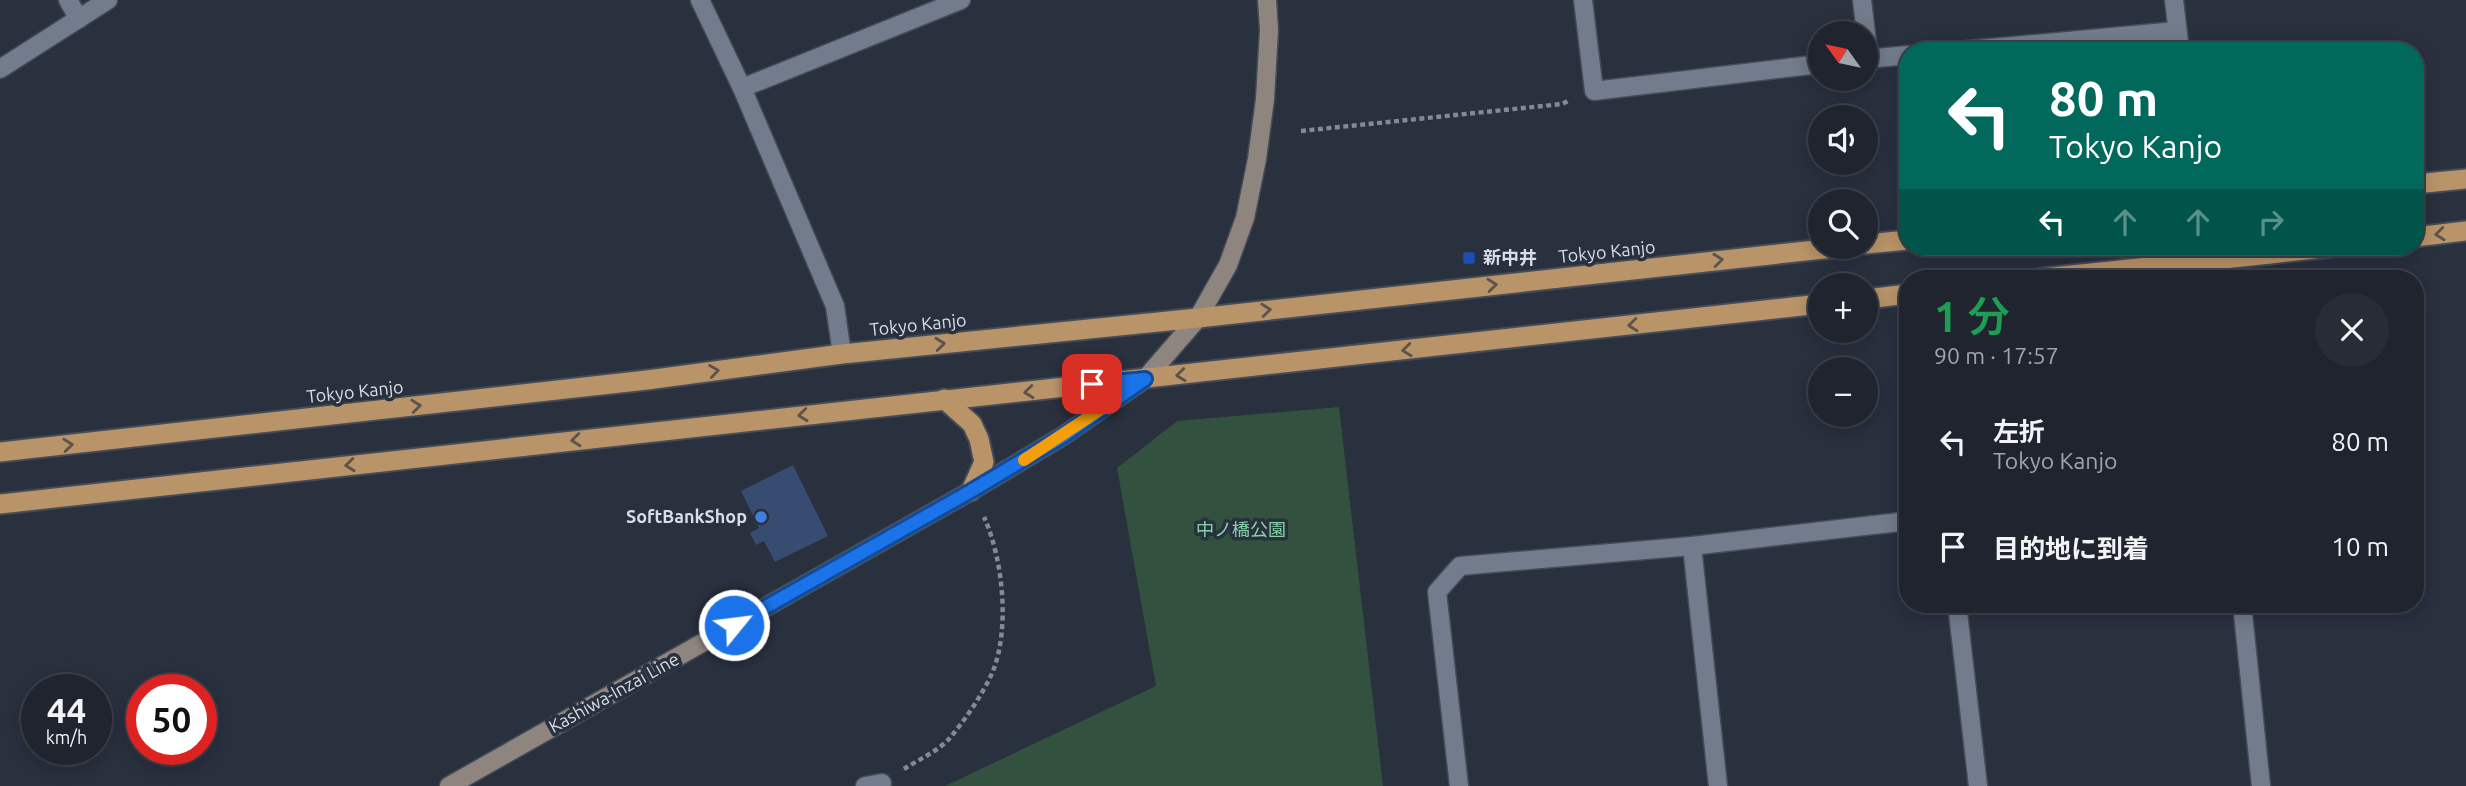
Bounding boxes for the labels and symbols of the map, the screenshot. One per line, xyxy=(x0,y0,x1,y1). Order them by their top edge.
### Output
north arrow xyxy=(1808,21,1878,91)
one-way arrow xyxy=(2435,227,2446,242)
street label: Tokyo Kanjo xyxy=(1557,236,1656,266)
place label: 新中井 xyxy=(1483,247,1537,267)
marker: 新中井 xyxy=(1461,250,1477,266)
one-way arrow xyxy=(1712,253,1724,268)
one-way arrow xyxy=(1486,278,1498,293)
one-way arrow xyxy=(1260,303,1272,318)
street label: Tokyo Kanjo xyxy=(868,309,967,339)
one-way arrow xyxy=(1628,318,1639,333)
one-way arrow xyxy=(935,337,946,352)
one-way arrow xyxy=(1402,343,1413,358)
pin xyxy=(1062,354,1122,414)
one-way arrow xyxy=(708,364,720,379)
one-way arrow xyxy=(1175,367,1187,382)
street label: Tokyo Kanjo xyxy=(305,376,404,406)
one-way arrow xyxy=(1023,384,1035,399)
one-way arrow xyxy=(411,399,422,414)
one-way arrow xyxy=(797,408,808,423)
one-way arrow xyxy=(571,433,582,448)
one-way arrow xyxy=(63,438,74,453)
one-way arrow xyxy=(344,458,356,473)
place label: SoftBankShop xyxy=(626,506,747,526)
marker: SoftBankShop xyxy=(753,509,769,525)
park label: 中ノ橋公園 xyxy=(1196,519,1286,539)
position arrow xyxy=(697,588,771,662)
street label: Kashiwa-Inzai Line xyxy=(545,648,682,736)
speed limit sign: 50 xyxy=(126,674,217,765)

